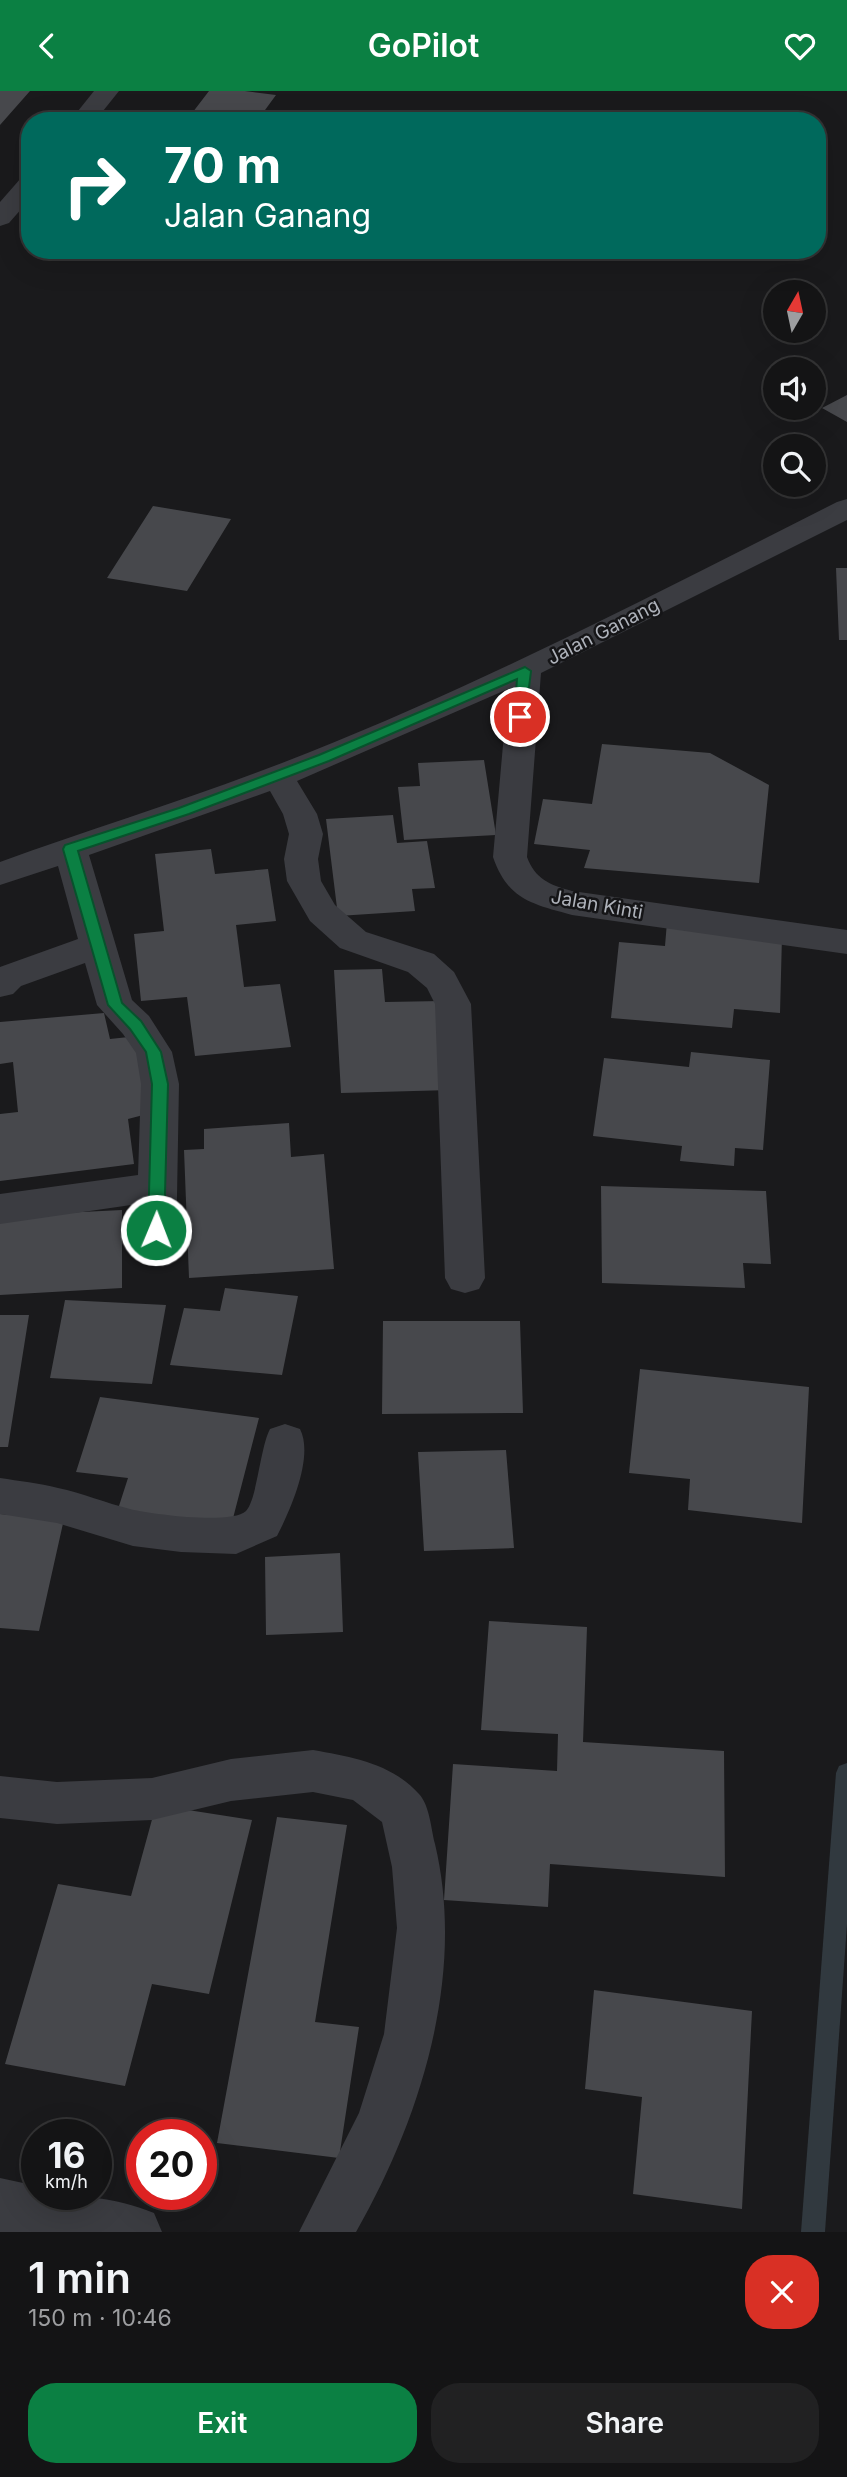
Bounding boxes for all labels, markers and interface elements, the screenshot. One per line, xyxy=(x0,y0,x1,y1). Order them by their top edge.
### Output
text: GoPilot xyxy=(368,26,479,65)
icon: back xyxy=(28,27,66,65)
icon: heart xyxy=(781,27,819,65)
text: 70 m xyxy=(164,136,281,195)
icon: right xyxy=(49,140,140,231)
text: Jalan Ganang xyxy=(164,196,371,235)
north arrow xyxy=(763,280,826,343)
map controls xyxy=(763,280,826,497)
button: sound xyxy=(763,357,826,420)
button: search xyxy=(763,434,826,497)
street label: Jalan Ganang xyxy=(543,593,663,670)
pin xyxy=(490,687,550,747)
icon: arrive xyxy=(501,698,539,736)
street label: Jalan Kinti xyxy=(549,885,645,924)
position arrow xyxy=(119,1193,193,1267)
speed limit sign: 20 xyxy=(126,2119,217,2210)
text: 16 xyxy=(48,2134,85,2176)
text: km/h xyxy=(45,2171,88,2192)
text: 1 min xyxy=(28,2252,131,2303)
button: close xyxy=(745,2255,819,2329)
text: 150 m · 10:46 xyxy=(28,2304,172,2332)
button: Exit xyxy=(28,2383,417,2463)
button: Share xyxy=(431,2383,819,2463)

